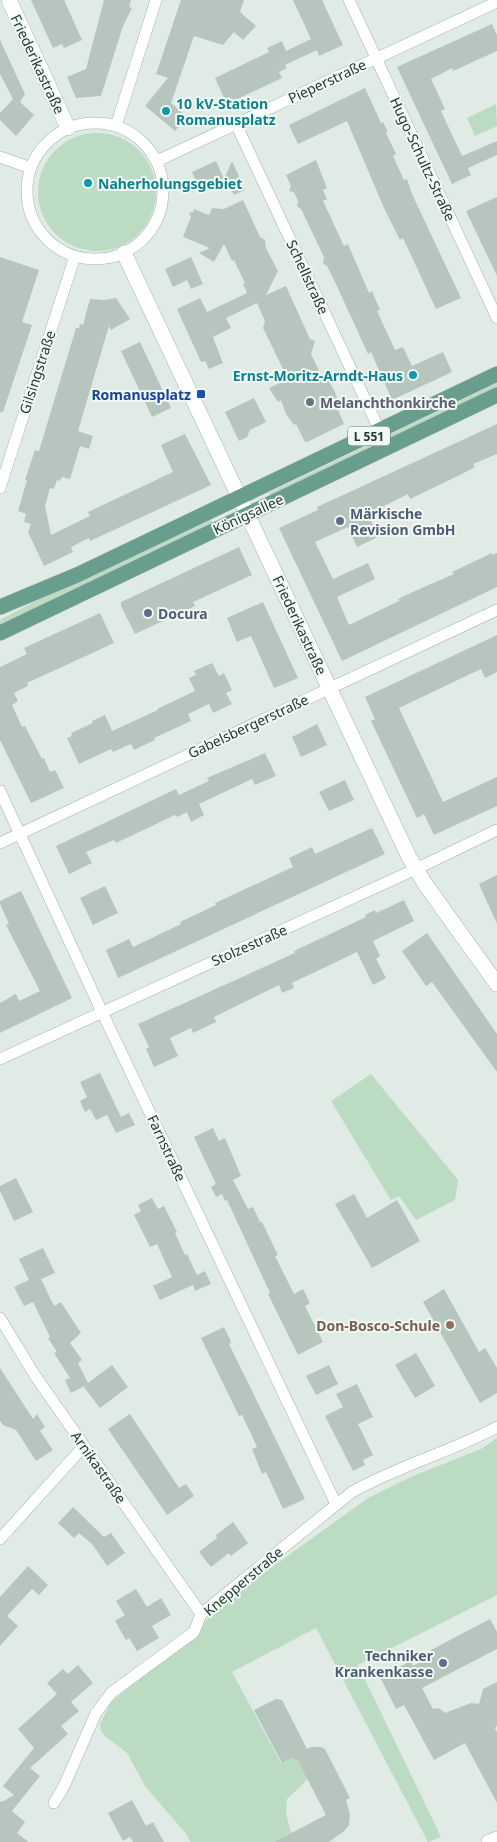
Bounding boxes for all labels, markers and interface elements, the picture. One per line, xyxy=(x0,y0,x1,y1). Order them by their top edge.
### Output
street label: Friederikastraße xyxy=(7,11,69,117)
street label: Pieperstraße xyxy=(285,55,369,107)
place label: 10 kV-Station Romanusplatz xyxy=(176,94,276,129)
street label: Hugo-Schultz-Straße xyxy=(386,94,460,224)
marker: 10 kV-Station Romanusplatz xyxy=(160,105,172,117)
place label: Naherholungsgebiet xyxy=(98,174,242,193)
marker: Naherholungsgebiet xyxy=(82,177,94,189)
street label: Schellstraße xyxy=(282,237,334,317)
street label: Gilsingstraße xyxy=(15,328,59,416)
place label: Ernst-Moritz-Arndt-Haus xyxy=(233,366,403,385)
marker: Ernst-Moritz-Arndt-Haus xyxy=(407,369,419,381)
place label: Romanusplatz xyxy=(91,385,191,404)
marker: Romanusplatz xyxy=(195,388,207,400)
place label: Melanchthonkirche xyxy=(320,393,456,412)
marker: Melanchthonkirche xyxy=(304,396,316,408)
road number: L 551 xyxy=(348,426,390,446)
street label: Königsallee xyxy=(210,489,286,539)
place label: Märkische Revision GmbH xyxy=(350,504,456,539)
marker: Märkische Revision GmbH xyxy=(334,515,346,527)
street label: Friederikastraße xyxy=(269,572,331,678)
place label: Docura xyxy=(158,604,208,623)
marker: Docura xyxy=(142,607,154,619)
street label: Gabelsbergerstraße xyxy=(185,690,312,762)
street label: Stolzestraße xyxy=(208,920,290,970)
street label: Farnstraße xyxy=(143,1112,191,1184)
place label: Don-Bosco-Schule xyxy=(316,1316,440,1335)
marker: Don-Bosco-Schule xyxy=(444,1319,456,1331)
street label: Arnikastraße xyxy=(67,1427,131,1507)
street label: Knepperstraße xyxy=(199,1542,287,1620)
place label: Techniker Krankenkasse xyxy=(335,1646,434,1681)
marker: Techniker Krankenkasse xyxy=(437,1657,449,1669)

